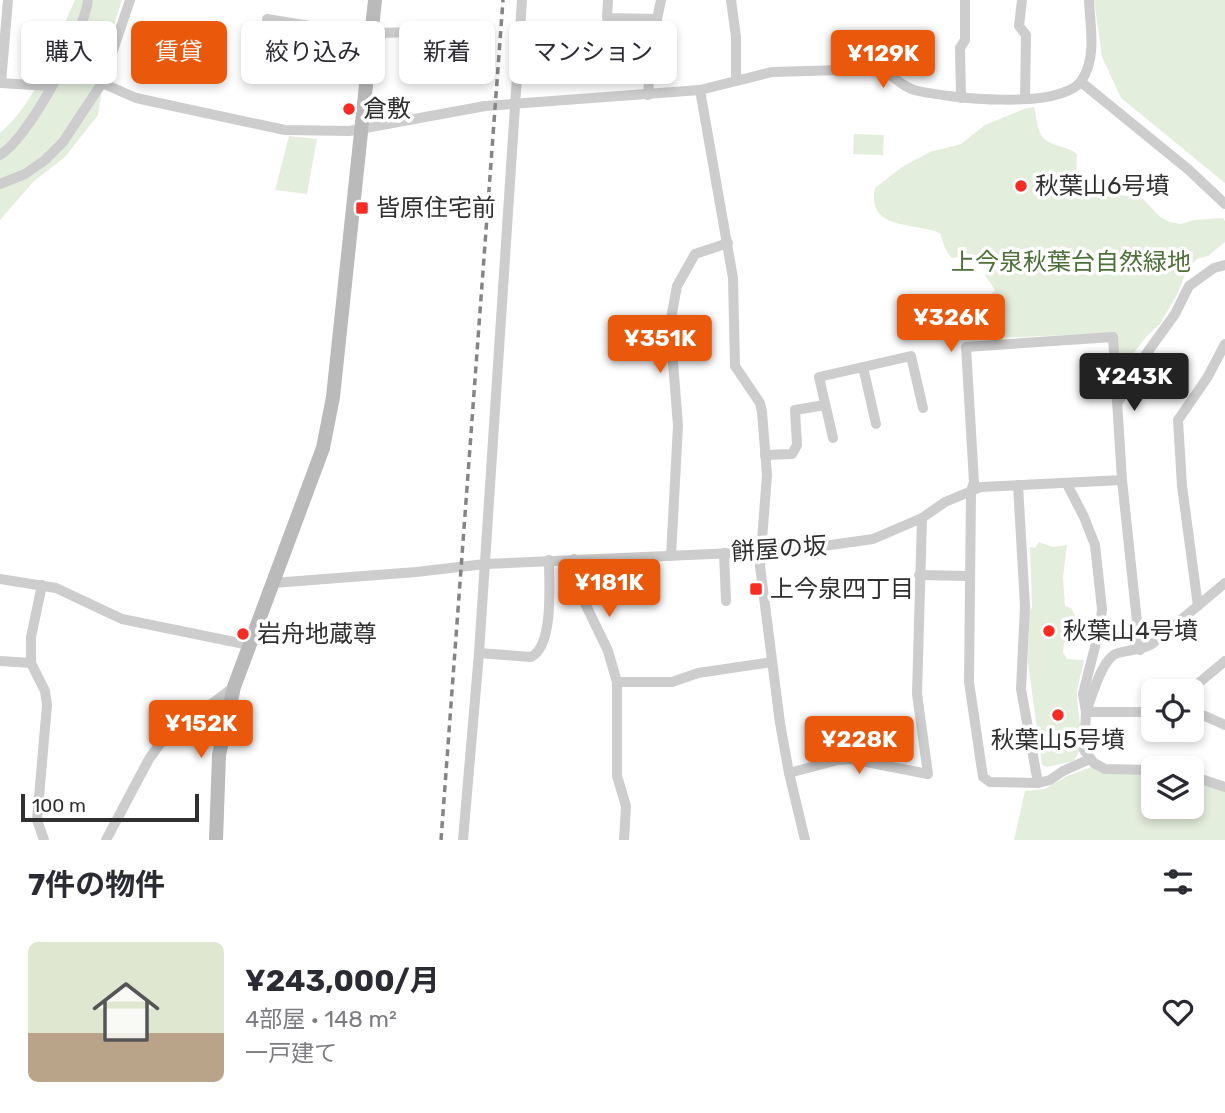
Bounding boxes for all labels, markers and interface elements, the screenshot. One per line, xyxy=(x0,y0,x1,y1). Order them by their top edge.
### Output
chip: 購入 xyxy=(21,21,117,84)
chip: 賃貸 xyxy=(131,21,227,84)
chip: 絞り込み xyxy=(241,21,385,84)
chip: 新着 xyxy=(399,21,495,84)
chip: マンション xyxy=(509,21,677,84)
pin: ¥129K xyxy=(834,31,932,90)
text: ¥129K xyxy=(847,39,919,67)
place label: 倉敷 xyxy=(363,95,411,123)
marker: 倉敷 xyxy=(341,101,357,117)
place label: 秋葉山6号墳 xyxy=(1035,172,1169,200)
marker: 秋葉山6号墳 xyxy=(1013,178,1029,194)
place label: 皆原住宅前 xyxy=(376,194,496,222)
marker: 皆原住宅前 xyxy=(354,200,370,216)
park label: 上今泉秋葉台自然緑地 xyxy=(951,248,1191,276)
pin: ¥326K xyxy=(902,294,1000,354)
text: ¥326K xyxy=(913,303,989,331)
pin: ¥351K xyxy=(611,316,709,375)
text: ¥351K xyxy=(624,324,696,352)
pin: ¥243K xyxy=(1085,354,1183,413)
text: ¥243K xyxy=(1096,362,1172,390)
street label: 餅屋の坂 xyxy=(730,532,828,566)
pin: ¥181K xyxy=(560,560,658,619)
text: ¥181K xyxy=(574,568,644,596)
place label: 上今泉四丁目 xyxy=(770,575,914,603)
marker: 上今泉四丁目 xyxy=(748,581,764,597)
place label: 秋葉山4号墳 xyxy=(1063,617,1198,645)
place label: 岩舟地蔵尊 xyxy=(257,620,377,648)
marker: 秋葉山4号墳 xyxy=(1041,623,1057,639)
marker: 岩舟地蔵尊 xyxy=(235,626,251,642)
map controls xyxy=(1141,679,1204,819)
button: locate xyxy=(1141,679,1204,742)
pin: ¥152K xyxy=(152,700,250,760)
marker: 秋葉山5号墳 xyxy=(1050,707,1066,723)
text: ¥152K xyxy=(165,709,237,737)
pin: ¥228K xyxy=(810,716,908,776)
text: ¥228K xyxy=(821,725,897,753)
place label: 秋葉山5号墳 xyxy=(991,726,1125,754)
button: layers xyxy=(1141,756,1204,819)
scale bar xyxy=(21,791,200,823)
text: 100 m xyxy=(32,794,86,817)
icon: filters xyxy=(1159,863,1197,901)
text: 7件の物件 xyxy=(28,867,165,903)
text: ¥243,000/月 xyxy=(245,963,440,999)
icon: home xyxy=(84,970,168,1054)
icon: heart xyxy=(1159,993,1197,1031)
text: 4部屋 · 148 m² xyxy=(245,1005,397,1033)
text: 一戸建て xyxy=(245,1039,337,1067)

